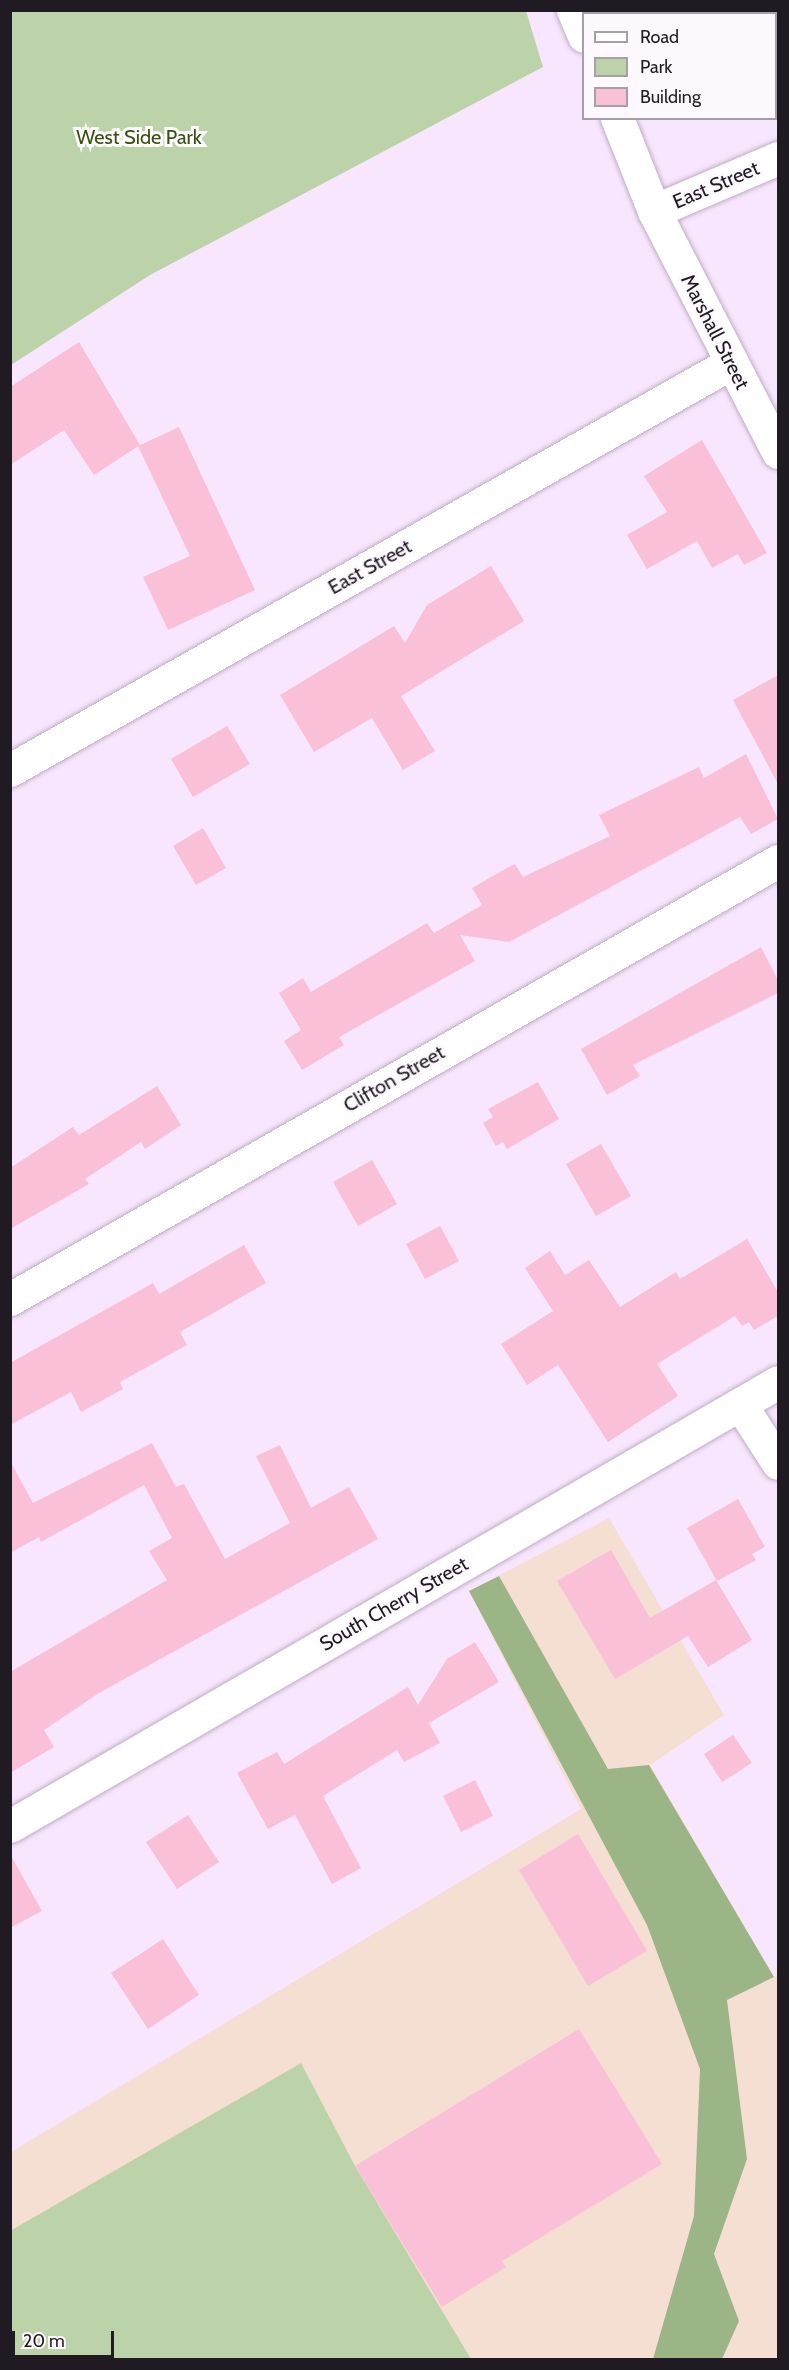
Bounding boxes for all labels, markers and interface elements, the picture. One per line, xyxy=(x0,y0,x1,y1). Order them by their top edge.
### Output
legend xyxy=(582,12,777,120)
text: Road xyxy=(640,26,679,48)
text: Park xyxy=(640,56,672,78)
text: Building xyxy=(640,86,701,108)
park label: West Side Park xyxy=(76,125,202,149)
street label: East Street xyxy=(669,156,763,214)
street label: Marshall Street xyxy=(676,270,754,394)
street label: East Street xyxy=(324,534,416,600)
street label: Clifton Street xyxy=(339,1040,449,1118)
street label: South Cherry Street xyxy=(316,1552,472,1656)
scale bar xyxy=(15,2319,117,2357)
text: 20 m xyxy=(23,2330,65,2352)

